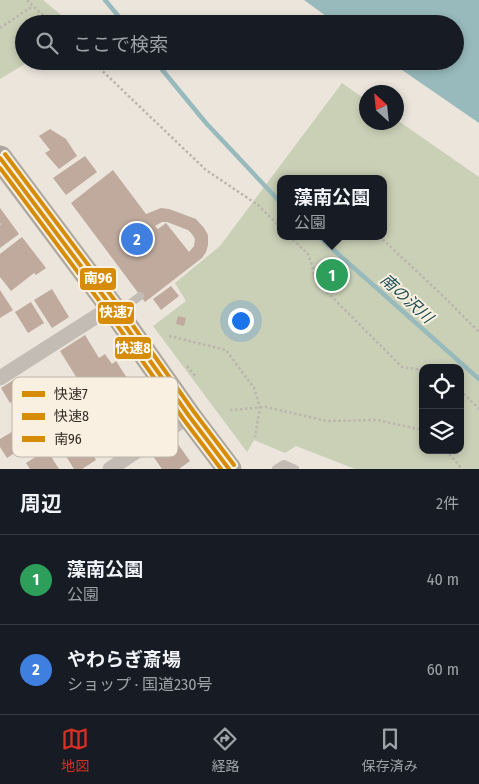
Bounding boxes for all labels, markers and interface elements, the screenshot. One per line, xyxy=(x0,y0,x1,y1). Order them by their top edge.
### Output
search box xyxy=(15,15,464,70)
icon: search xyxy=(33,29,61,57)
text: ここで検索 xyxy=(73,33,168,56)
north arrow xyxy=(359,85,404,130)
popup xyxy=(277,175,387,240)
text: 藻南公園 xyxy=(294,186,370,209)
text: 公園 xyxy=(294,213,326,232)
pin: 2 xyxy=(121,220,153,258)
pin: 1 xyxy=(316,256,348,294)
line badge: 南96 xyxy=(79,267,117,291)
text: 南96 xyxy=(84,270,112,287)
water label: 南の沢川 xyxy=(377,270,438,328)
line badge: 快速7 xyxy=(97,301,135,325)
text: 快速7 xyxy=(99,304,133,321)
your location xyxy=(228,308,254,334)
line badge: 快速8 xyxy=(114,336,152,360)
text: 快速8 xyxy=(115,340,151,357)
map controls xyxy=(419,364,464,454)
button: locate xyxy=(419,364,464,409)
legend xyxy=(12,377,178,457)
text: 快速7 xyxy=(54,386,88,403)
text: 快速8 xyxy=(54,408,89,425)
button: layers xyxy=(419,409,464,454)
text: 南96 xyxy=(54,431,82,448)
text: 周辺 xyxy=(20,491,62,517)
text: 2件 xyxy=(436,494,459,513)
text: 藻南公園 xyxy=(67,558,143,581)
text: 1 xyxy=(33,570,39,589)
text: 40 m xyxy=(427,570,459,589)
text: 公園 xyxy=(67,585,99,604)
text: やわらぎ斎場 xyxy=(67,648,181,671)
text: 2 xyxy=(32,660,40,679)
text: 60 m xyxy=(427,660,459,679)
text: ショップ · 国道230号 xyxy=(67,675,213,694)
tab: 地図 xyxy=(61,725,89,775)
tab: 経路 xyxy=(211,725,239,775)
tab: 保存済み xyxy=(362,725,418,775)

